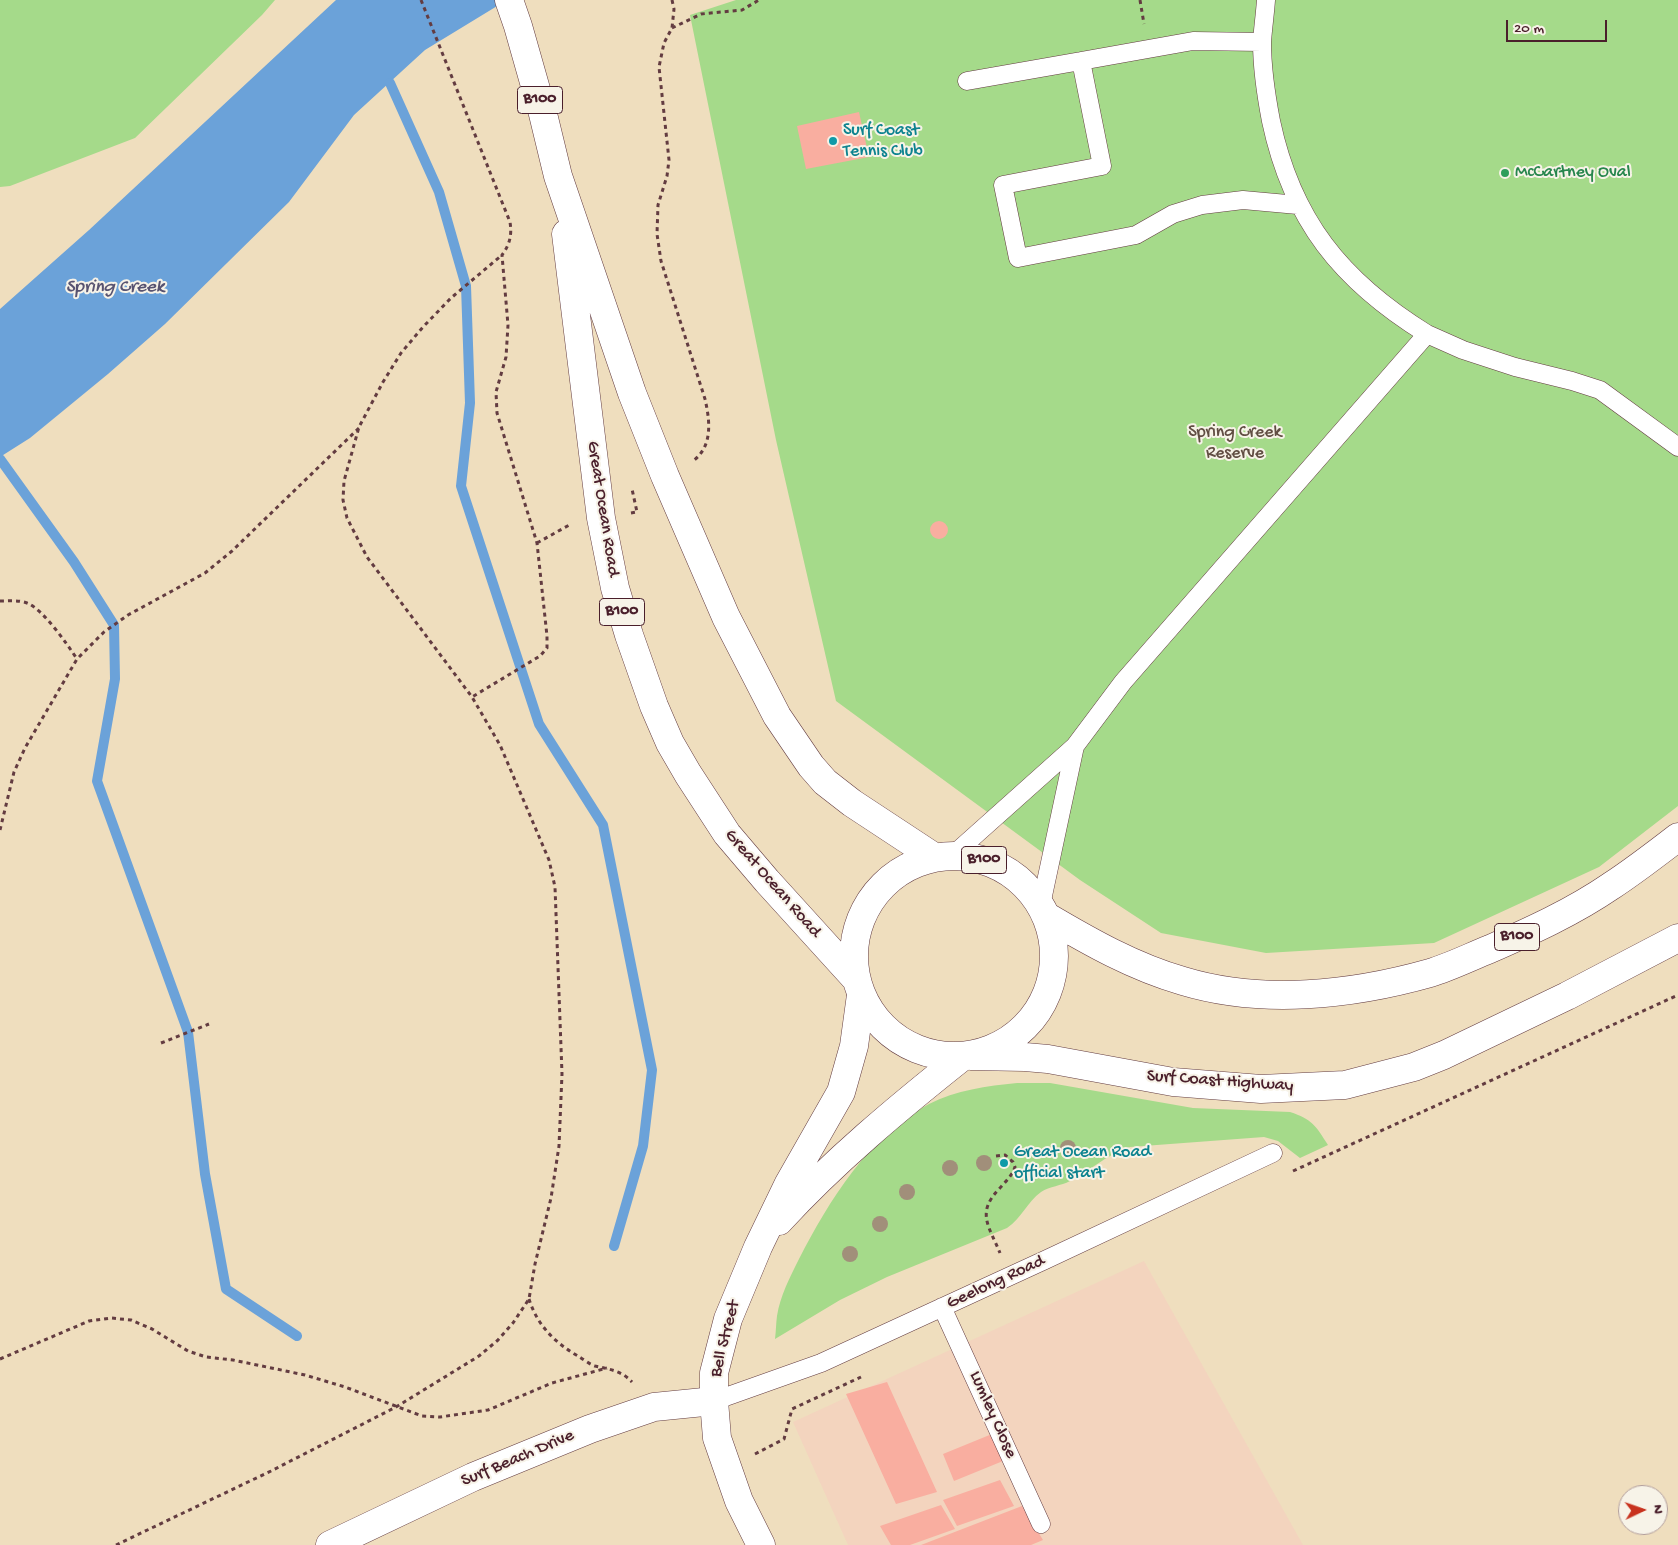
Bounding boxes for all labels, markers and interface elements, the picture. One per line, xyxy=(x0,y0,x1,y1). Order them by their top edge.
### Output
scale bar xyxy=(1508,10,1609,42)
text: 20 m xyxy=(1514,20,1544,38)
road number: B100 xyxy=(518,86,562,114)
place label: Surf Coast Tennis Club xyxy=(843,120,923,162)
marker: Surf Coast Tennis Club xyxy=(827,135,839,147)
place label: McCartney Oval xyxy=(1515,162,1631,184)
marker: McCartney Oval xyxy=(1499,167,1511,179)
water label: Spring Creek xyxy=(66,277,164,299)
park label: Spring Creek Reserve xyxy=(1188,422,1282,464)
street label: Great Ocean Road xyxy=(581,440,623,578)
road number: B100 xyxy=(600,598,644,626)
street label: Great Ocean Road xyxy=(719,825,825,943)
road number: B100 xyxy=(962,846,1006,874)
road number: B100 xyxy=(1494,924,1540,950)
street label: Surf Coast Highway xyxy=(1146,1066,1294,1098)
place label: Great Ocean Road official start xyxy=(1014,1142,1151,1184)
marker: Great Ocean Road official start xyxy=(998,1157,1010,1169)
street label: Geelong Road xyxy=(944,1251,1048,1315)
street label: Bell Street xyxy=(706,1298,746,1380)
street label: Lumley Close xyxy=(963,1368,1021,1462)
street label: Surf Beach Drive xyxy=(458,1425,578,1493)
north arrow xyxy=(1618,1485,1668,1535)
text: N xyxy=(1649,1504,1666,1514)

